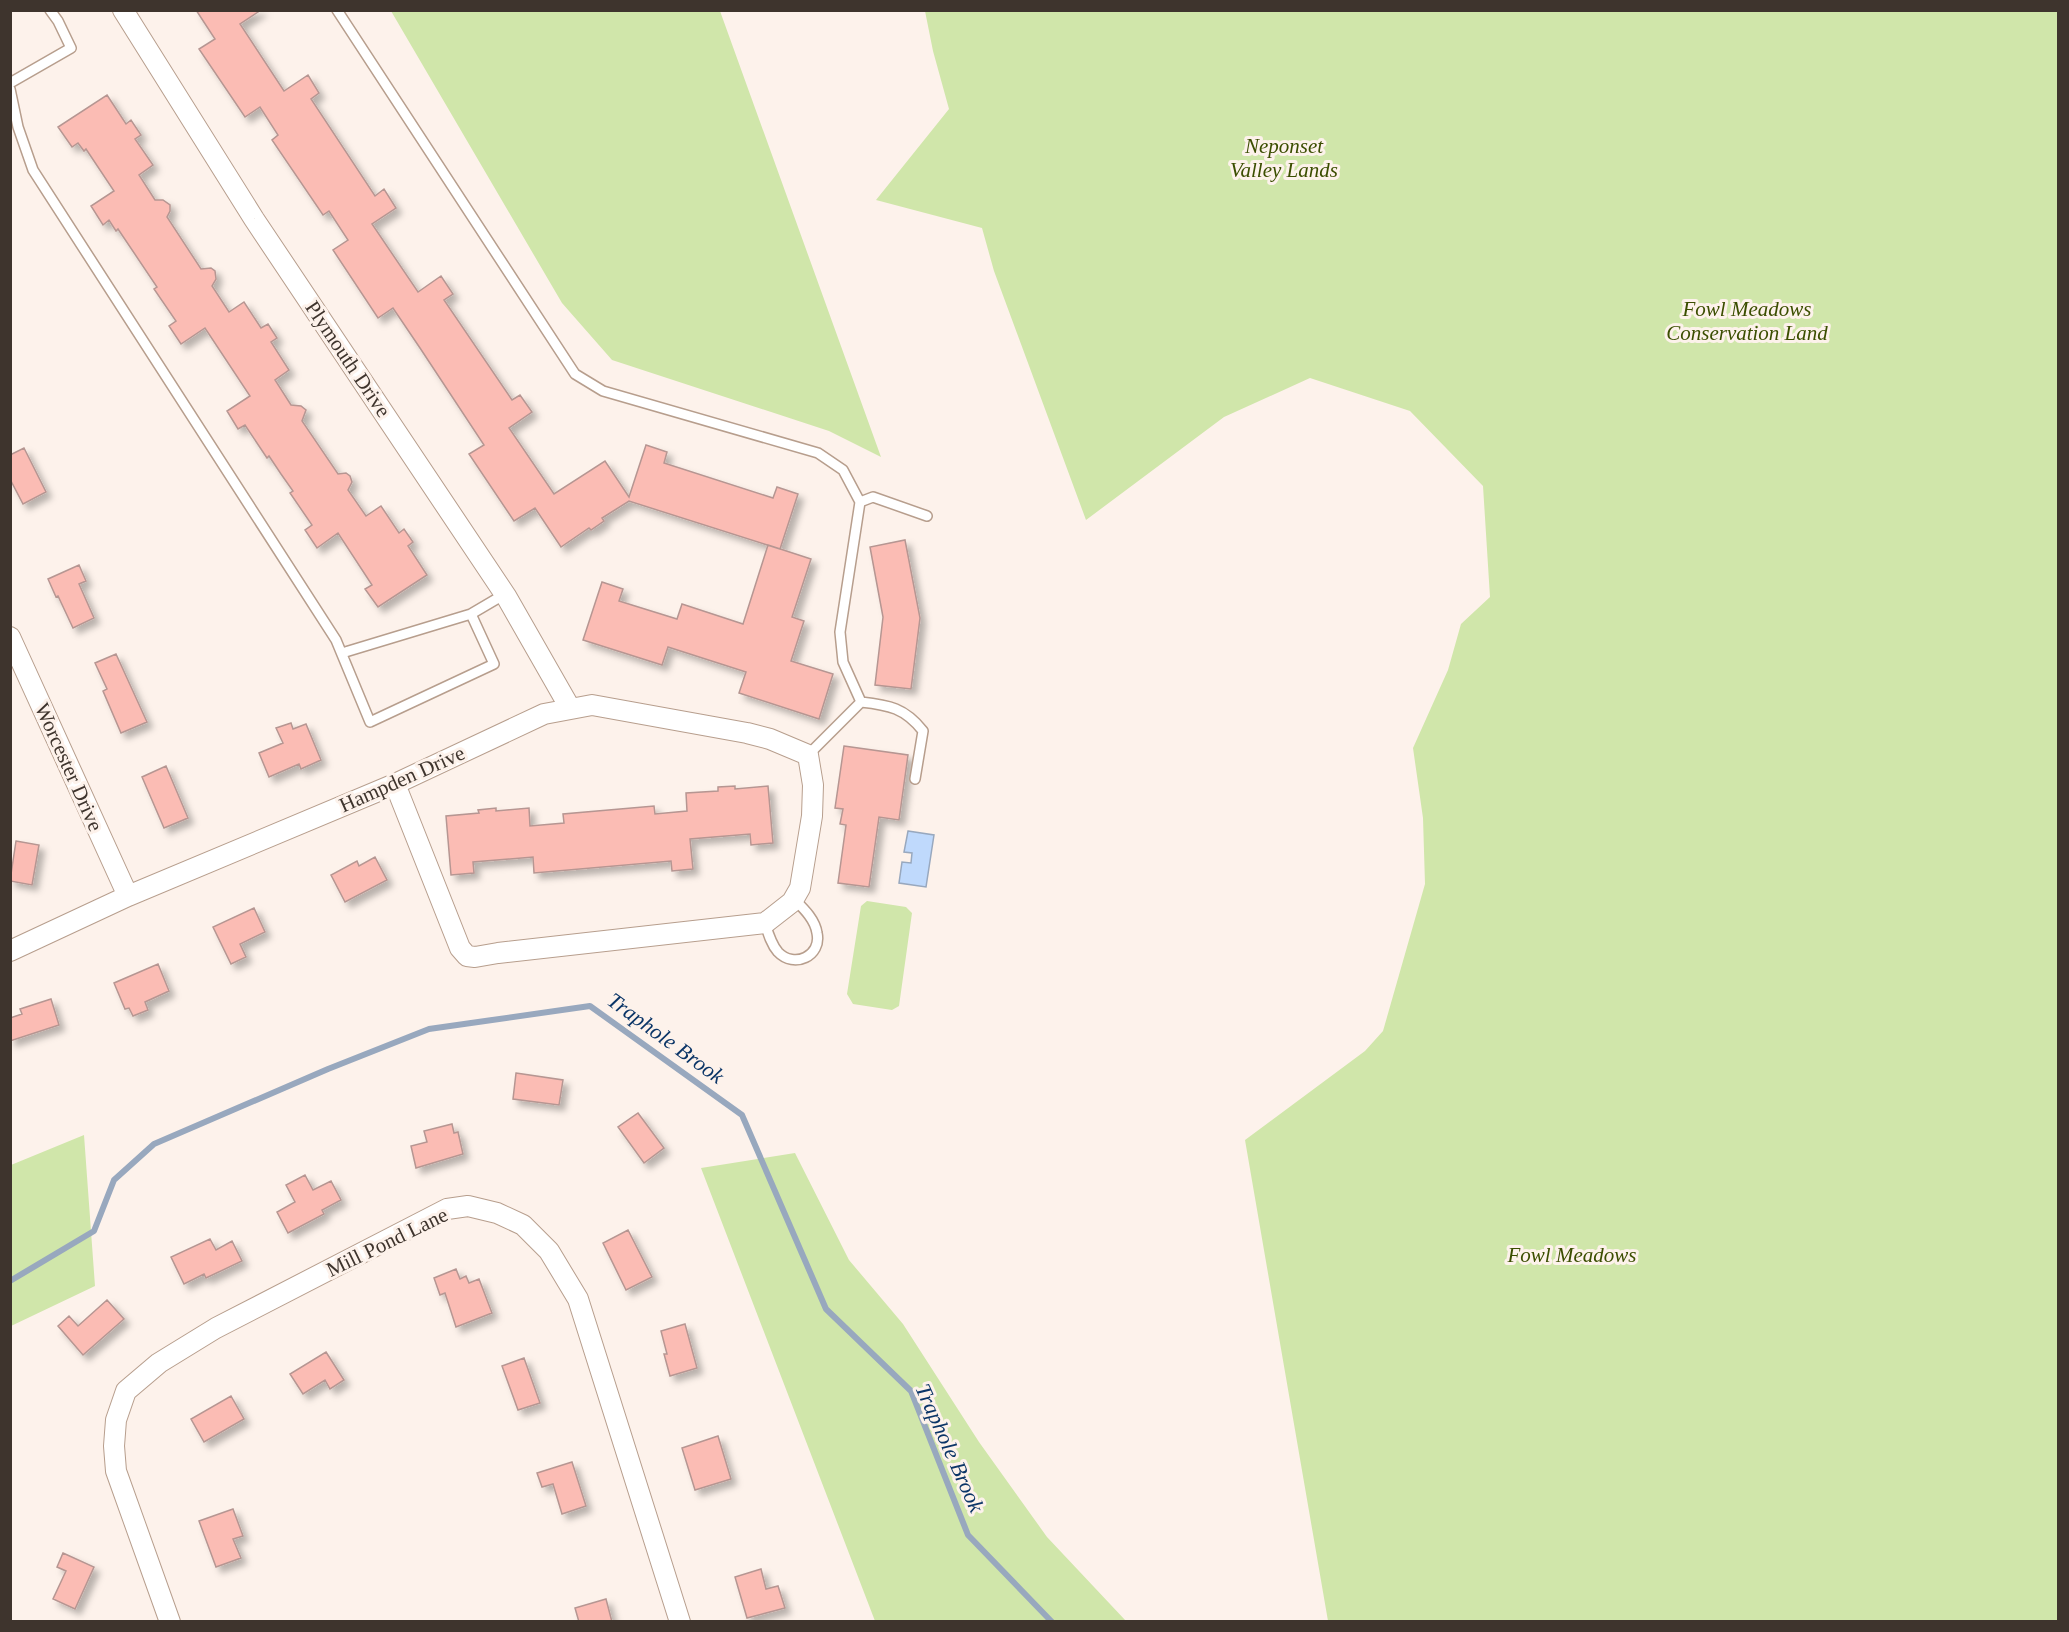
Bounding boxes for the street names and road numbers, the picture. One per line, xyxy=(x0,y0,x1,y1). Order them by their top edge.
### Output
street label: Plymouth Drive xyxy=(300,296,396,422)
street label: Worcester Drive xyxy=(30,699,108,835)
street label: Hampden Drive xyxy=(336,741,468,817)
street label: Mill Pond Lane xyxy=(322,1202,452,1282)

